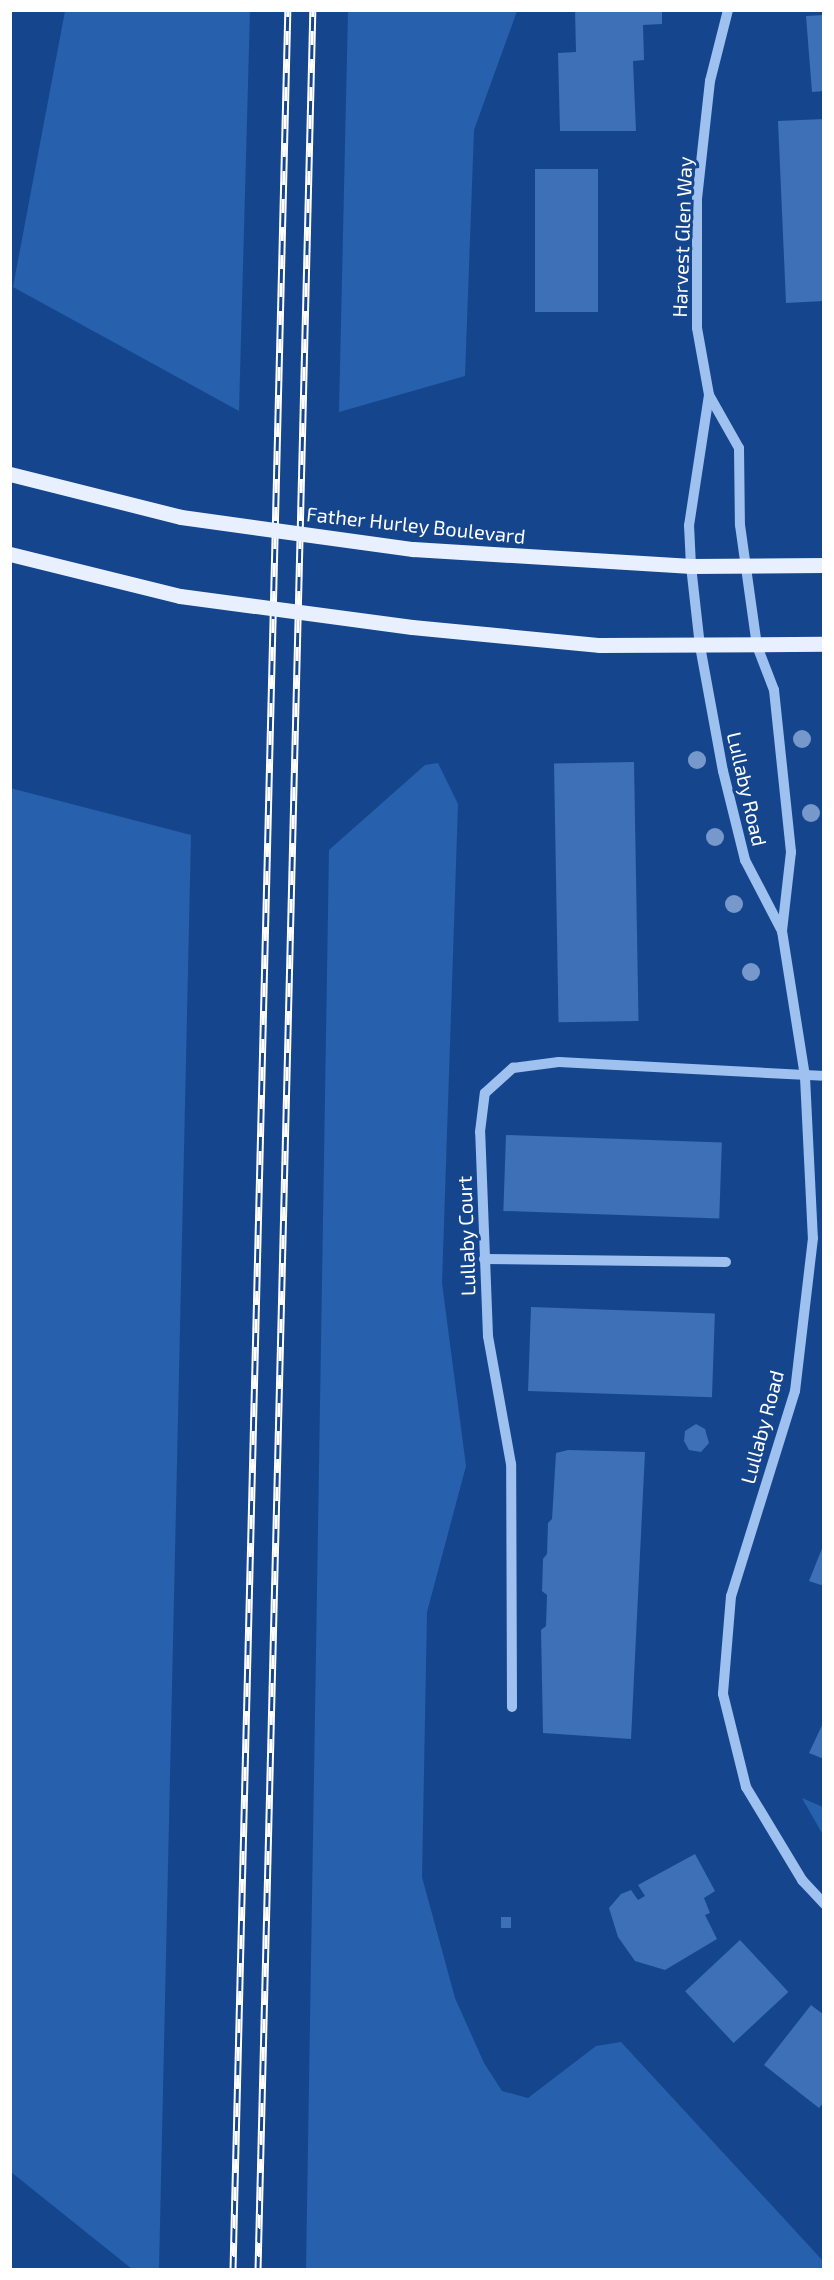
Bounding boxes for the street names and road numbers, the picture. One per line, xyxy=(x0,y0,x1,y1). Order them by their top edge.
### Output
street label: Harvest Glen Way xyxy=(667,156,697,318)
street label: Father Hurley Boulevard xyxy=(305,502,527,548)
street label: Lullaby Road xyxy=(722,729,772,849)
street label: Lullaby Court xyxy=(452,1175,480,1297)
street label: Lullaby Road xyxy=(735,1367,789,1487)

